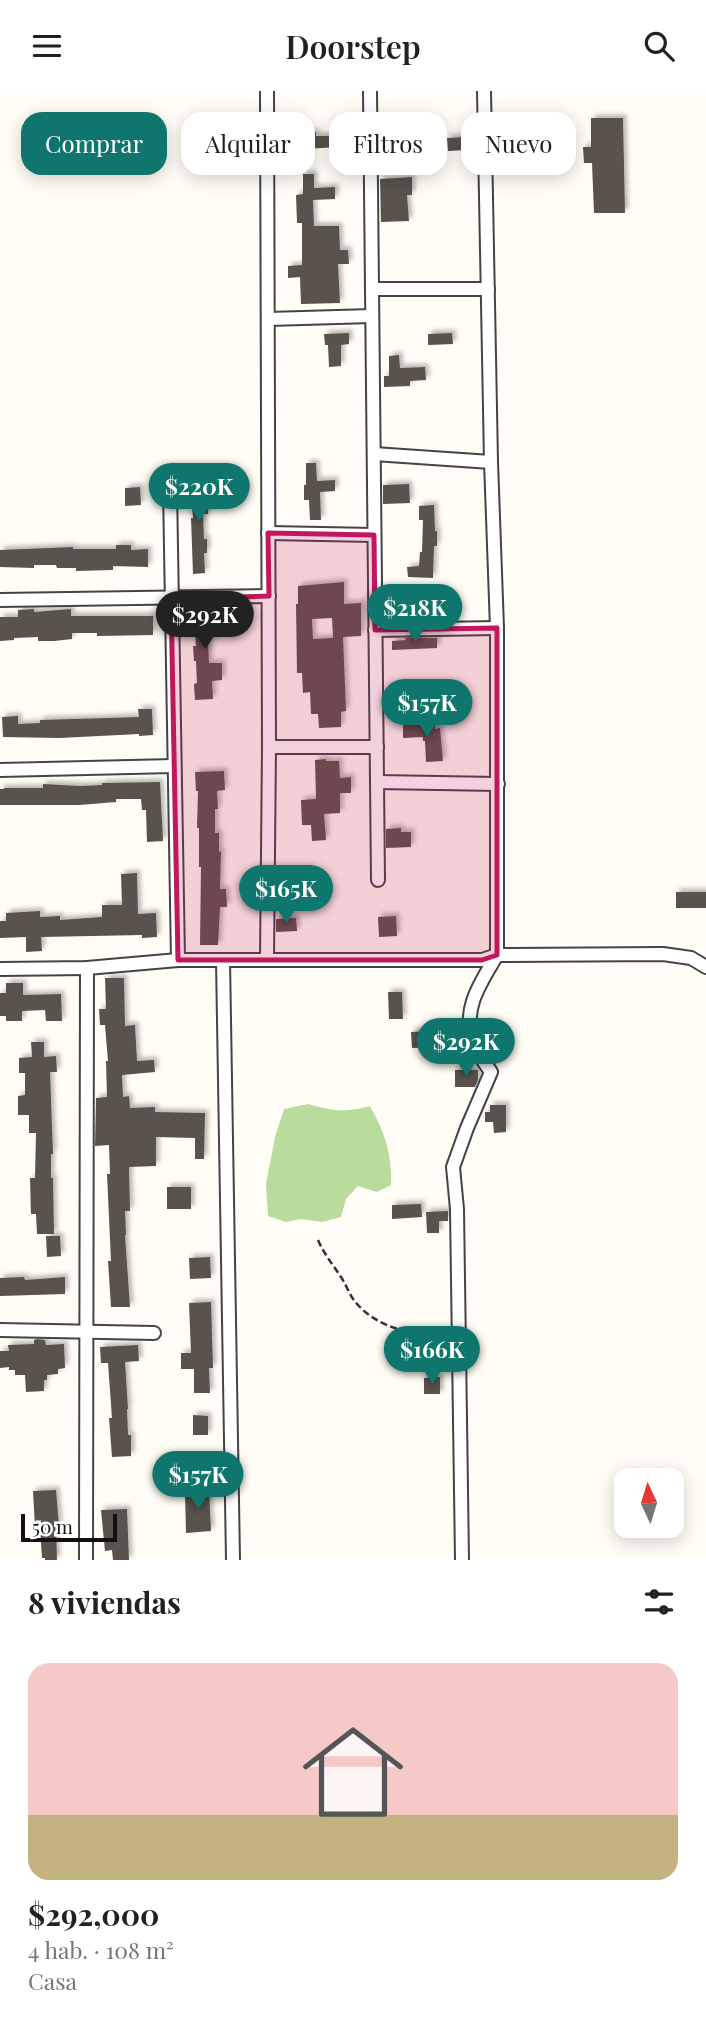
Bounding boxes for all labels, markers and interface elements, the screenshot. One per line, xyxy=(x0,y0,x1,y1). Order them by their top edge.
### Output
text: Doorstep xyxy=(285,24,421,67)
icon: menu xyxy=(28,27,66,65)
icon: search xyxy=(640,27,678,65)
chip: Comprar xyxy=(21,112,167,175)
chip: Alquilar xyxy=(181,112,315,175)
chip: Filtros xyxy=(329,112,447,175)
chip: Nuevo xyxy=(461,112,576,175)
pin: $220K xyxy=(150,463,248,523)
text: $220K xyxy=(165,470,233,501)
pin: $218K xyxy=(366,585,464,644)
pin: $292K xyxy=(156,591,254,651)
text: $218K xyxy=(383,591,447,622)
text: $292K xyxy=(172,598,238,629)
pin: $157K xyxy=(378,679,476,739)
text: $157K xyxy=(397,686,457,717)
pin: $165K xyxy=(237,865,335,925)
text: $165K xyxy=(255,872,317,903)
pin: $292K xyxy=(417,1019,515,1078)
text: $292K xyxy=(433,1025,499,1056)
pin: $166K xyxy=(383,1327,481,1386)
text: $166K xyxy=(400,1333,464,1364)
pin: $157K xyxy=(149,1451,247,1511)
text: $157K xyxy=(168,1458,228,1489)
north arrow xyxy=(614,1468,684,1538)
map controls xyxy=(614,1468,684,1538)
scale bar xyxy=(21,1511,117,1543)
text: 50 m xyxy=(32,1513,73,1539)
text: 8 viviendas xyxy=(28,1582,181,1622)
icon: filters xyxy=(640,1583,678,1621)
icon: home xyxy=(290,1709,416,1835)
text: $292,000 xyxy=(28,1894,159,1934)
text: 4 hab. · 108 m² xyxy=(28,1934,174,1965)
text: Casa xyxy=(28,1965,77,1996)

